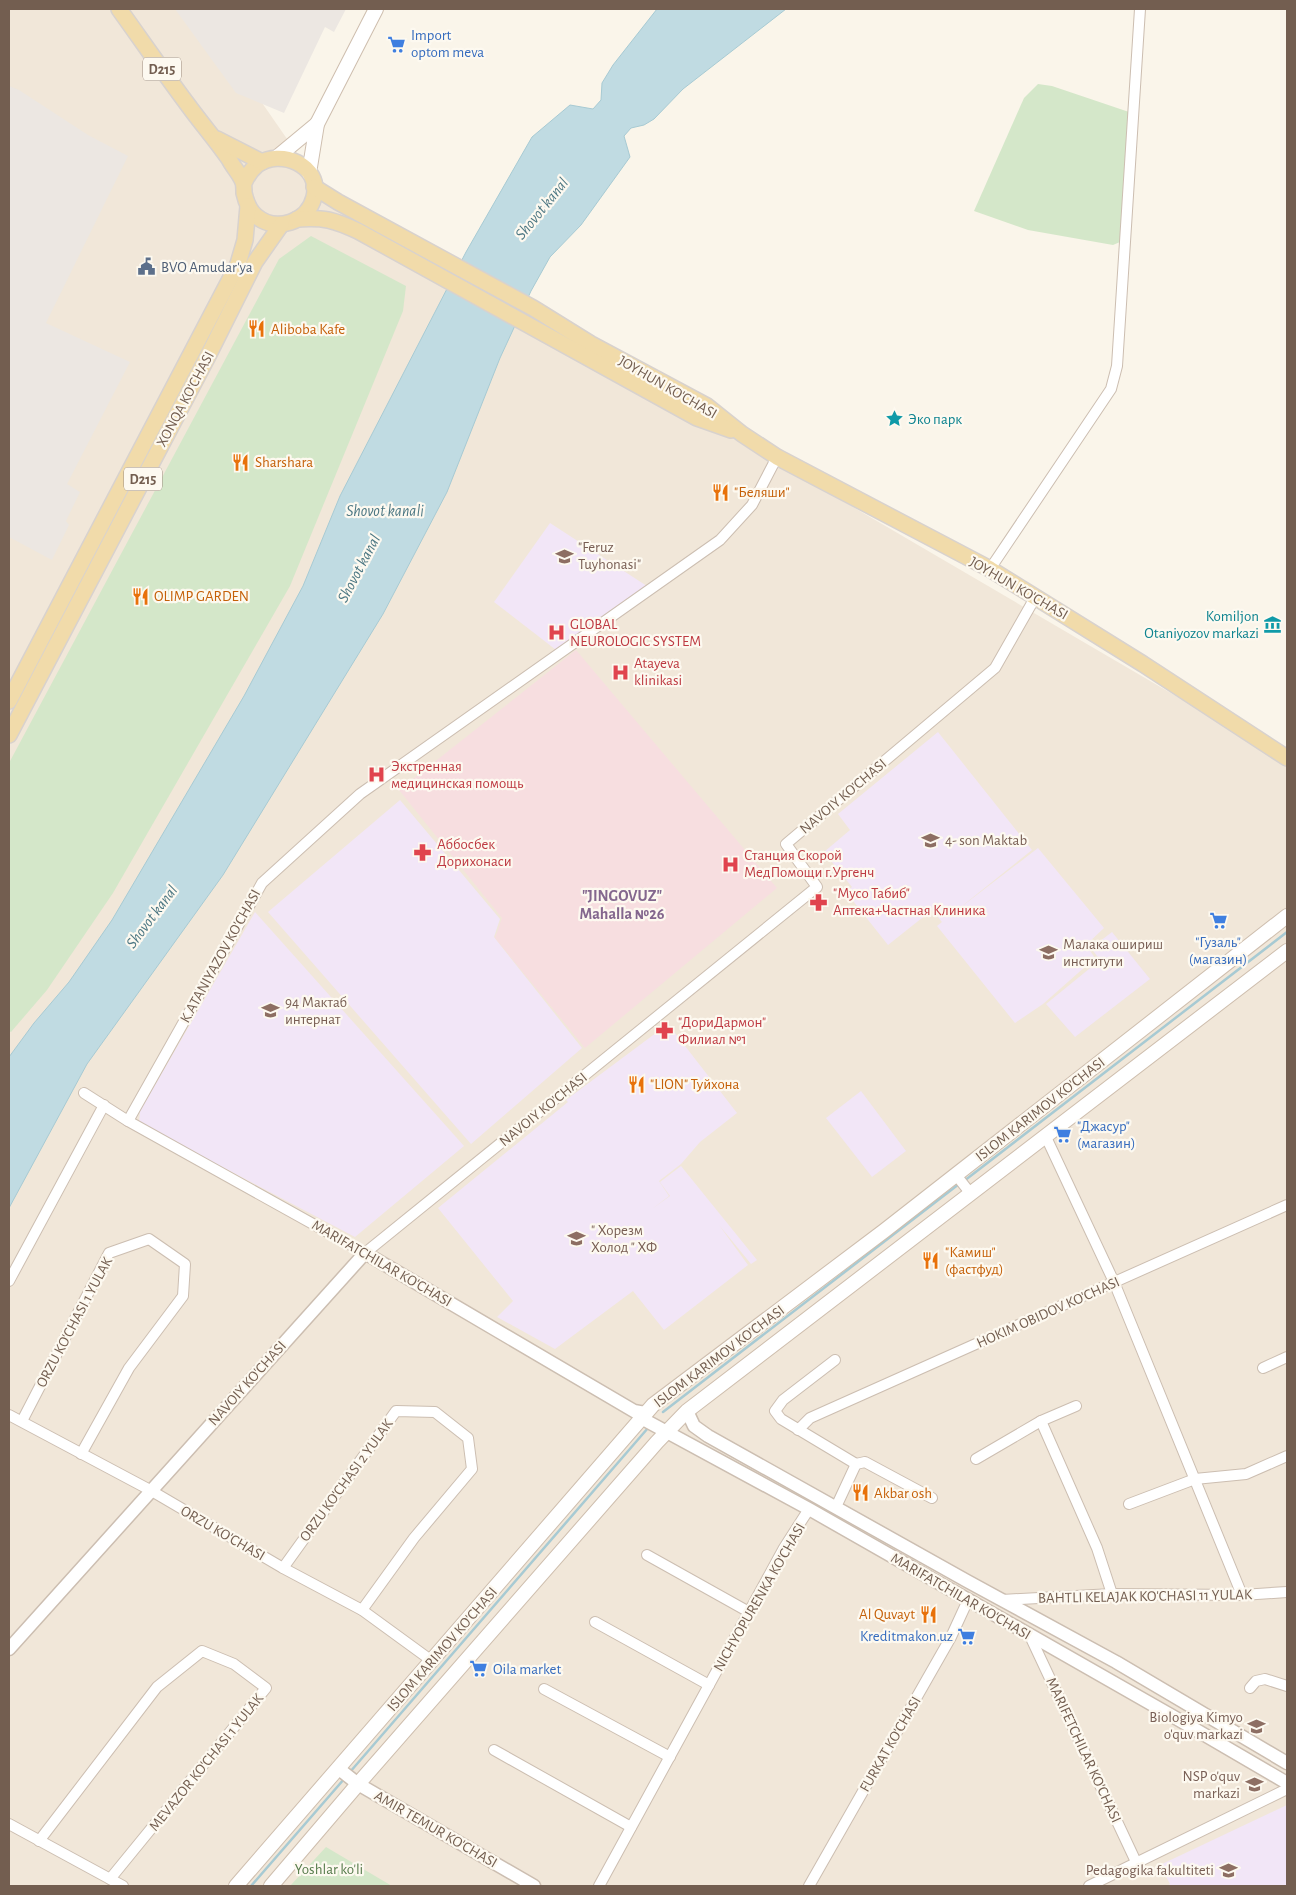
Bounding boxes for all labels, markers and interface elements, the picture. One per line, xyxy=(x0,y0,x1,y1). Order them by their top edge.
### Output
place label: Import optom meva xyxy=(411,28,484,60)
supermarket icon: Import optom meva xyxy=(387,34,407,54)
road number: D215 xyxy=(143,58,181,80)
water label: Shovot kanal xyxy=(512,175,571,242)
public building icon: BVO Amudar'ya xyxy=(137,257,157,277)
place label: BVO Amudar'ya xyxy=(161,260,253,275)
restaurant icon: Aliboba Kafe xyxy=(247,319,267,339)
place label: Aliboba Kafe xyxy=(271,322,345,337)
street label: XONQA KO'CHASI xyxy=(154,349,217,450)
street label: JOYHUN KO'CHASI xyxy=(616,353,720,422)
place icon: Эко парк xyxy=(884,409,904,429)
place label: Эко парк xyxy=(908,412,962,427)
restaurant icon: Sharshara xyxy=(231,452,251,472)
place label: Sharshara xyxy=(255,455,313,470)
road number: D215 xyxy=(124,468,162,490)
restaurant icon: "Беляши" xyxy=(710,482,730,502)
place label: "Беляши" xyxy=(734,485,790,500)
water label: Shovot kanali xyxy=(346,503,424,519)
water label: Shovot kanal xyxy=(334,532,383,605)
place label: "Feruz Tuyhonasi" xyxy=(578,540,641,572)
school or university icon: "Feruz Tuyhonasi" xyxy=(554,546,574,566)
street label: JOYHUN KO'CHASI xyxy=(967,554,1071,623)
restaurant icon: OLIMP GARDEN xyxy=(130,586,150,606)
place label: OLIMP GARDEN xyxy=(154,589,249,604)
place label: Komiljon Otaniyozov markazi xyxy=(1144,609,1259,641)
museum icon: Komiljon Otaniyozov markazi xyxy=(1263,615,1283,635)
place label: GLOBAL NEUROLOGIC SYSTEM xyxy=(570,617,701,649)
hospital icon: GLOBAL NEUROLOGIC SYSTEM xyxy=(546,623,566,643)
place label: Atayeva klinikasi xyxy=(634,656,682,688)
hospital icon: Atayeva klinikasi xyxy=(610,662,630,682)
street label: NAVOIY KO'CHASI xyxy=(797,756,890,837)
place label: Экстренная медицинская помощь xyxy=(391,759,524,791)
hospital icon: Экстренная медицинская помощь xyxy=(367,765,387,785)
school or university icon: 4- son Maktab xyxy=(921,830,941,850)
place label: 4- son Maktab xyxy=(945,833,1027,848)
place label: Аббосбек Дорихонаси xyxy=(437,837,512,869)
pharmacy icon: Аббосбек Дорихонаси xyxy=(413,843,433,863)
place label: Станция Скорой МедПомощи г.Ургенч xyxy=(744,848,874,880)
hospital icon: Станция Скорой МедПомощи г.Ургенч xyxy=(720,854,740,874)
water label: Shovot kanal xyxy=(123,882,181,951)
place label: "Мусо Табиб" Аптека+Частная Клиника xyxy=(833,886,986,918)
street label: K.ATANIYAZOV KO'CHASI xyxy=(177,887,263,1026)
district label: "JINGOVUZ" Mahalla №26 xyxy=(580,888,665,922)
pharmacy icon: "Мусо Табиб" Аптека+Частная Клиника xyxy=(809,892,829,912)
supermarket icon: "Гузаль" (магазин) xyxy=(1208,911,1228,931)
place label: "Гузаль" (магазин) xyxy=(1189,935,1247,967)
place label: Малака ошириш институти xyxy=(1063,937,1163,969)
school or university icon: Малака ошириш институти xyxy=(1039,943,1059,963)
place label: 94 Мактаб интернат xyxy=(285,995,347,1027)
school or university icon: 94 Мактаб интернат xyxy=(261,1001,281,1021)
place label: "ДориДармон" Филиал №1 xyxy=(678,1015,766,1047)
pharmacy icon: "ДориДармон" Филиал №1 xyxy=(654,1021,674,1041)
street label: ISLOM KARIMOV KO'CHASI xyxy=(973,1054,1108,1164)
street label: NAVOIY KO'CHASI xyxy=(497,1070,590,1149)
restaurant icon: "LION" Туйхона xyxy=(626,1074,646,1094)
place label: "LION" Туйхона xyxy=(650,1077,740,1092)
place label: "Джасур" (магазин) xyxy=(1077,1119,1136,1151)
supermarket icon: "Джасур" (магазин) xyxy=(1053,1125,1073,1145)
street label: MARIFATCHILAR KO'CHASI xyxy=(309,1217,454,1310)
place label: " Хорезм Холод " ХФ xyxy=(591,1223,657,1255)
school or university icon: " Хорезм Холод " ХФ xyxy=(567,1229,587,1249)
place label: "Камиш" (фастфуд) xyxy=(945,1245,1004,1277)
restaurant icon: "Камиш" (фастфуд) xyxy=(921,1251,941,1271)
street label: ORZU KO'CHASI 1 YULAK xyxy=(34,1254,116,1390)
street label: HOKIM OBIDOV KO'CHASI xyxy=(974,1274,1122,1351)
street label: ISLOM KARIMOV KO'CHASI xyxy=(651,1303,787,1410)
street label: NAVOIY KO'CHASI xyxy=(206,1338,289,1428)
street label: ORZU KO'CHASI 2 YULAK xyxy=(297,1416,396,1544)
restaurant icon: Akbar osh xyxy=(850,1483,870,1503)
place label: Akbar osh xyxy=(874,1486,932,1501)
street label: ORZU KO'CHASI xyxy=(178,1503,268,1564)
street label: NICHYOPURENKA KO'CHASI xyxy=(711,1520,808,1674)
street label: MARIFATCHILAR KO'CHASI xyxy=(888,1550,1033,1643)
street label: ISLOM KARIMOV KO'CHASI xyxy=(384,1584,500,1714)
street label: BAHTLI KELAJAK KO'CHASI 11 YULAK xyxy=(1038,1587,1253,1606)
restaurant icon: Al Quvayt xyxy=(919,1604,939,1624)
place label: Al Quvayt xyxy=(859,1607,915,1622)
supermarket icon: Kreditmakon.uz xyxy=(957,1626,977,1646)
place label: Kreditmakon.uz xyxy=(860,1629,953,1644)
supermarket icon: Oila market xyxy=(469,1659,489,1679)
place label: Oila market xyxy=(493,1662,561,1677)
street label: MARIFETCHILAR KO'CHASI xyxy=(1043,1675,1124,1825)
street label: MEVAZOR KO'CHASI 1 YULAK xyxy=(146,1690,267,1834)
street label: FURKAT KO'CHASI xyxy=(857,1694,924,1794)
place label: Biologiya Kimyo o'quv markazi xyxy=(1149,1710,1243,1742)
school or university icon: Biologiya Kimyo o'quv markazi xyxy=(1247,1716,1267,1736)
place label: NSP o'quv markazi xyxy=(1182,1769,1241,1801)
school or university icon: NSP o'quv markazi xyxy=(1244,1775,1264,1795)
street label: AMIR TEMUR KO'CHASI xyxy=(372,1788,500,1871)
school or university icon: Pedagogika fakultiteti xyxy=(1218,1860,1238,1880)
park label: Yoshlar ko'li xyxy=(295,1862,363,1877)
place label: Pedagogika fakultiteti xyxy=(1086,1863,1214,1878)

